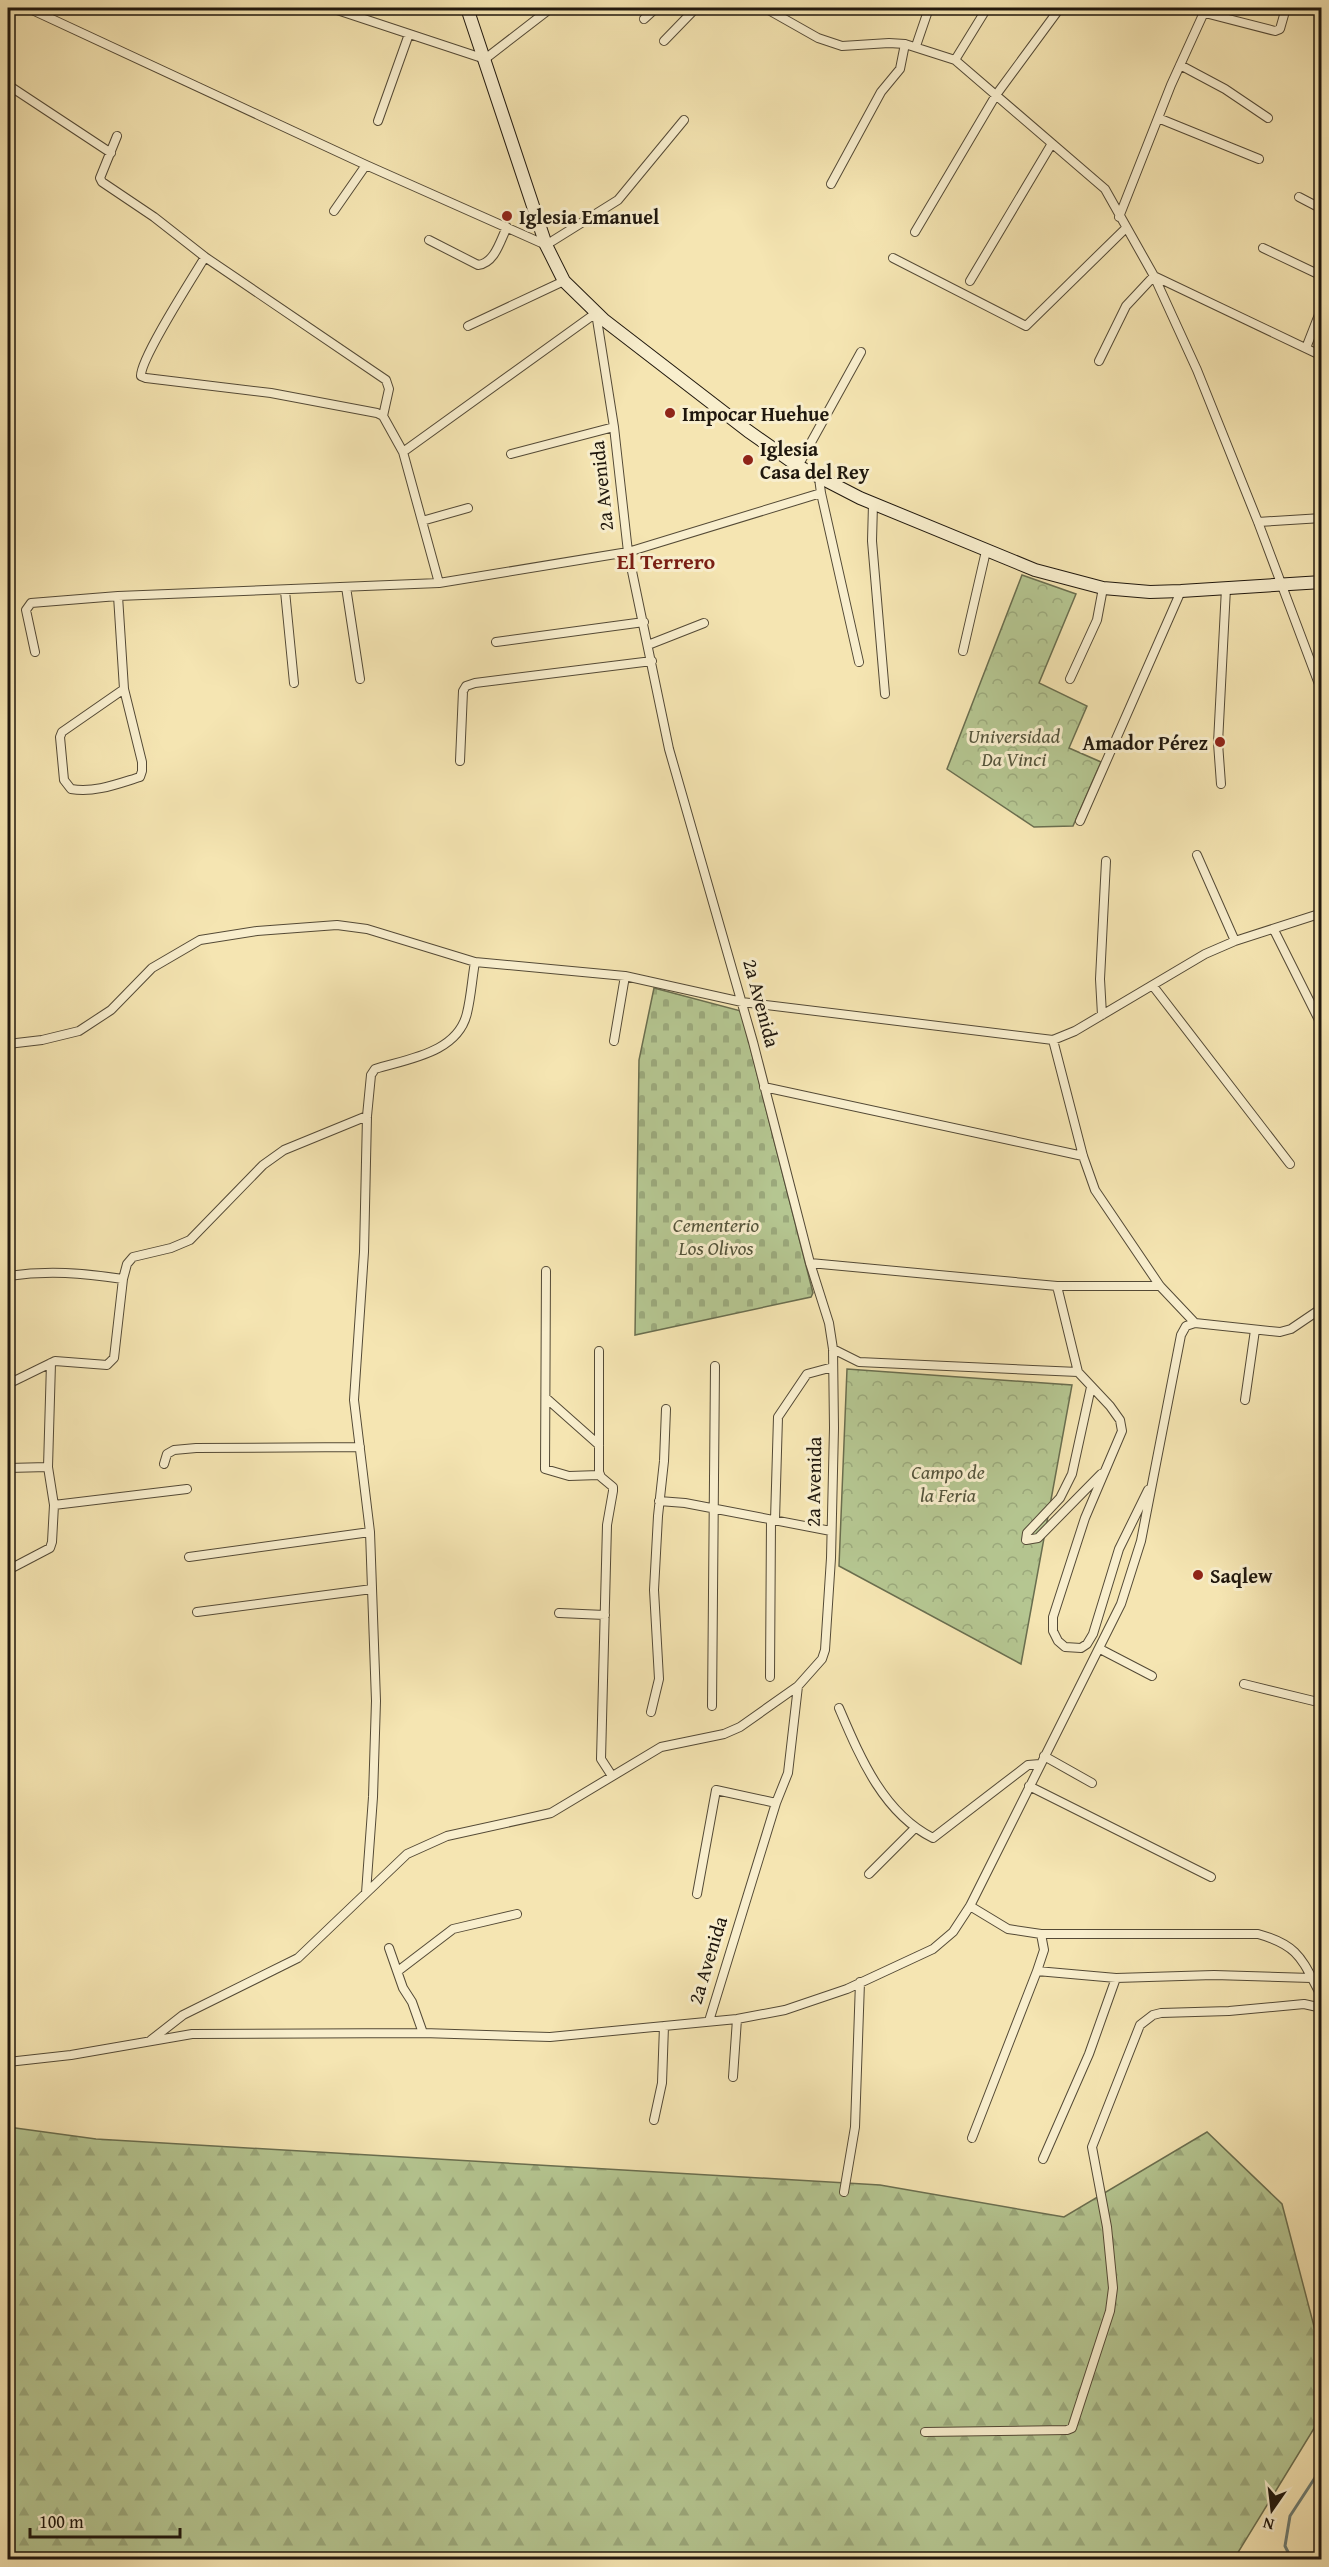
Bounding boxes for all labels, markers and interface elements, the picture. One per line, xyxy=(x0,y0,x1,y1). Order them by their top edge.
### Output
place label: Iglesia Emanuel xyxy=(519,202,659,231)
marker: Iglesia Emanuel xyxy=(500,209,514,223)
place label: Impocar Huehue xyxy=(682,399,829,428)
marker: Impocar Huehue xyxy=(663,406,677,420)
place label: Iglesia Casa del Rey xyxy=(760,434,870,486)
street label: 2a Avenida xyxy=(582,439,620,533)
marker: Iglesia Casa del Rey xyxy=(741,453,755,467)
district label: El Terrero xyxy=(617,545,716,577)
park label: Universidad Da Vinci xyxy=(968,721,1061,773)
place label: Amador Pérez xyxy=(1082,728,1208,757)
marker: Amador Pérez xyxy=(1213,735,1227,749)
street label: 2a Avenida xyxy=(736,956,788,1051)
park label: Cementerio Los Olivos xyxy=(673,1210,760,1262)
street label: 2a Avenida xyxy=(798,1436,828,1527)
park label: Campo de la Feria xyxy=(911,1457,985,1509)
place label: Saqlew xyxy=(1210,1561,1273,1590)
marker: Saqlew xyxy=(1191,1568,1205,1582)
street label: 2a Avenida xyxy=(680,1912,734,2008)
north arrow xyxy=(1242,2480,1302,2540)
scale bar xyxy=(30,2501,180,2539)
text: 100 m xyxy=(39,2508,84,2535)
text: N xyxy=(1260,2512,1276,2537)

